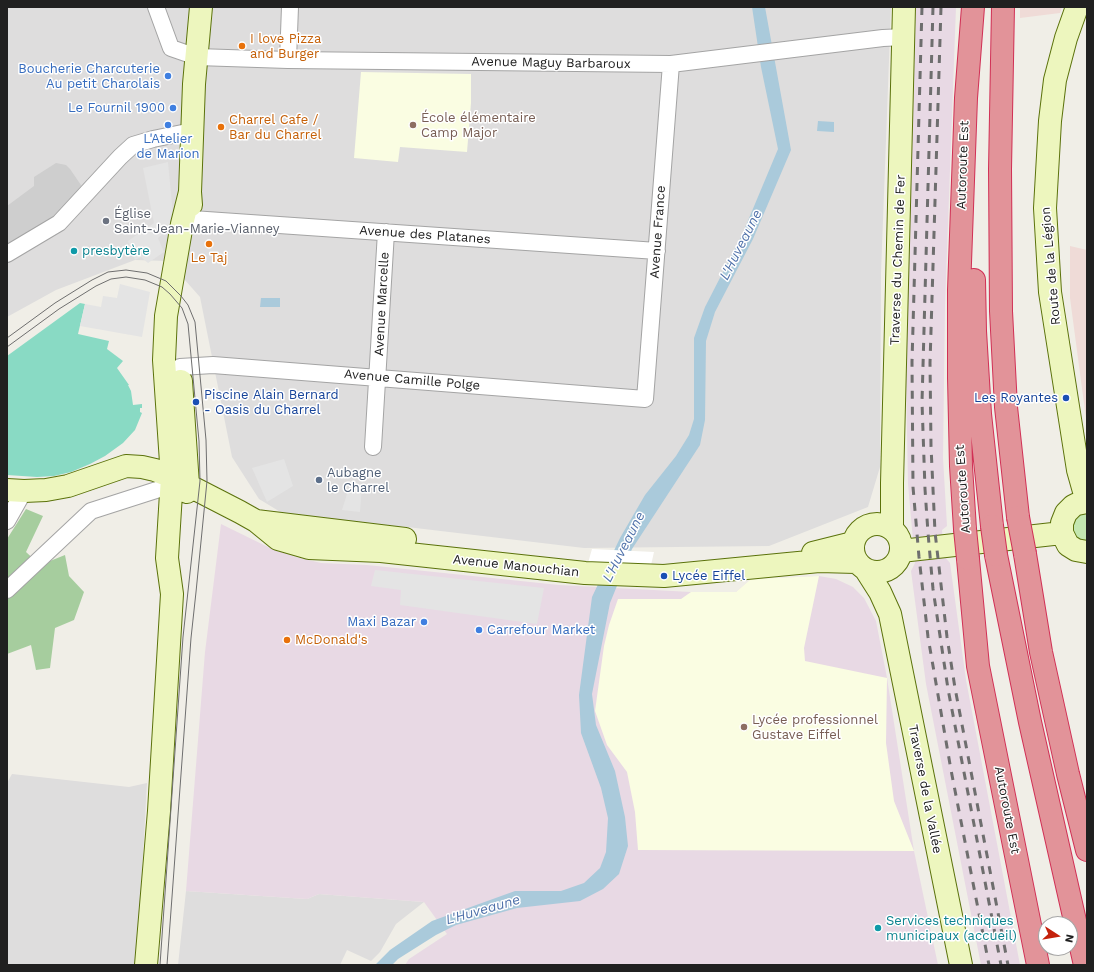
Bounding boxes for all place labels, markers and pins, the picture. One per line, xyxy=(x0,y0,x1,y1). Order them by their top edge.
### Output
place label: I love Pizza and Burger xyxy=(250,31,321,62)
marker: I love Pizza and Burger xyxy=(237,41,247,51)
place label: Boucherie Charcuterie Au petit Charolais xyxy=(18,61,160,92)
marker: Boucherie Charcuterie Au petit Charolais xyxy=(163,71,173,81)
place label: Le Fournil 1900 xyxy=(68,100,165,116)
marker: Le Fournil 1900 xyxy=(168,103,178,113)
place label: École élémentaire Camp Major xyxy=(421,110,536,141)
place label: Charrel Cafe / Bar du Charrel xyxy=(229,112,321,143)
marker: L'Atelier de Marion xyxy=(163,120,173,130)
marker: École élémentaire Camp Major xyxy=(408,120,418,130)
marker: Charrel Cafe / Bar du Charrel xyxy=(216,122,226,132)
place label: L'Atelier de Marion xyxy=(136,131,200,162)
place label: Église Saint-Jean-Marie-Vianney xyxy=(114,206,279,237)
marker: Église Saint-Jean-Marie-Vianney xyxy=(101,216,111,226)
marker: Le Taj xyxy=(204,239,214,249)
place label: presbytère xyxy=(82,243,150,259)
marker: presbytère xyxy=(69,246,79,256)
place label: Le Taj xyxy=(191,250,227,266)
place label: Piscine Alain Bernard - Oasis du Charrel xyxy=(204,387,339,418)
place label: Les Royantes xyxy=(974,390,1058,406)
marker: Les Royantes xyxy=(1061,393,1071,403)
marker: Piscine Alain Bernard - Oasis du Charrel xyxy=(191,397,201,407)
place label: Aubagne le Charrel xyxy=(327,465,389,496)
marker: Aubagne le Charrel xyxy=(314,475,324,485)
place label: Lycée Eiffel xyxy=(672,568,745,584)
marker: Lycée Eiffel xyxy=(659,571,669,581)
place label: Maxi Bazar xyxy=(347,614,416,630)
marker: Maxi Bazar xyxy=(419,617,429,627)
place label: Carrefour Market xyxy=(487,622,595,638)
marker: Carrefour Market xyxy=(474,625,484,635)
place label: McDonald's xyxy=(295,632,368,648)
marker: McDonald's xyxy=(282,635,292,645)
place label: Lycée professionnel Gustave Eiffel xyxy=(752,712,878,743)
marker: Lycée professionnel Gustave Eiffel xyxy=(739,722,749,732)
place label: Services techniques municipaux (accueil) xyxy=(886,913,1017,944)
marker: Services techniques municipaux (accueil) xyxy=(873,923,883,933)

